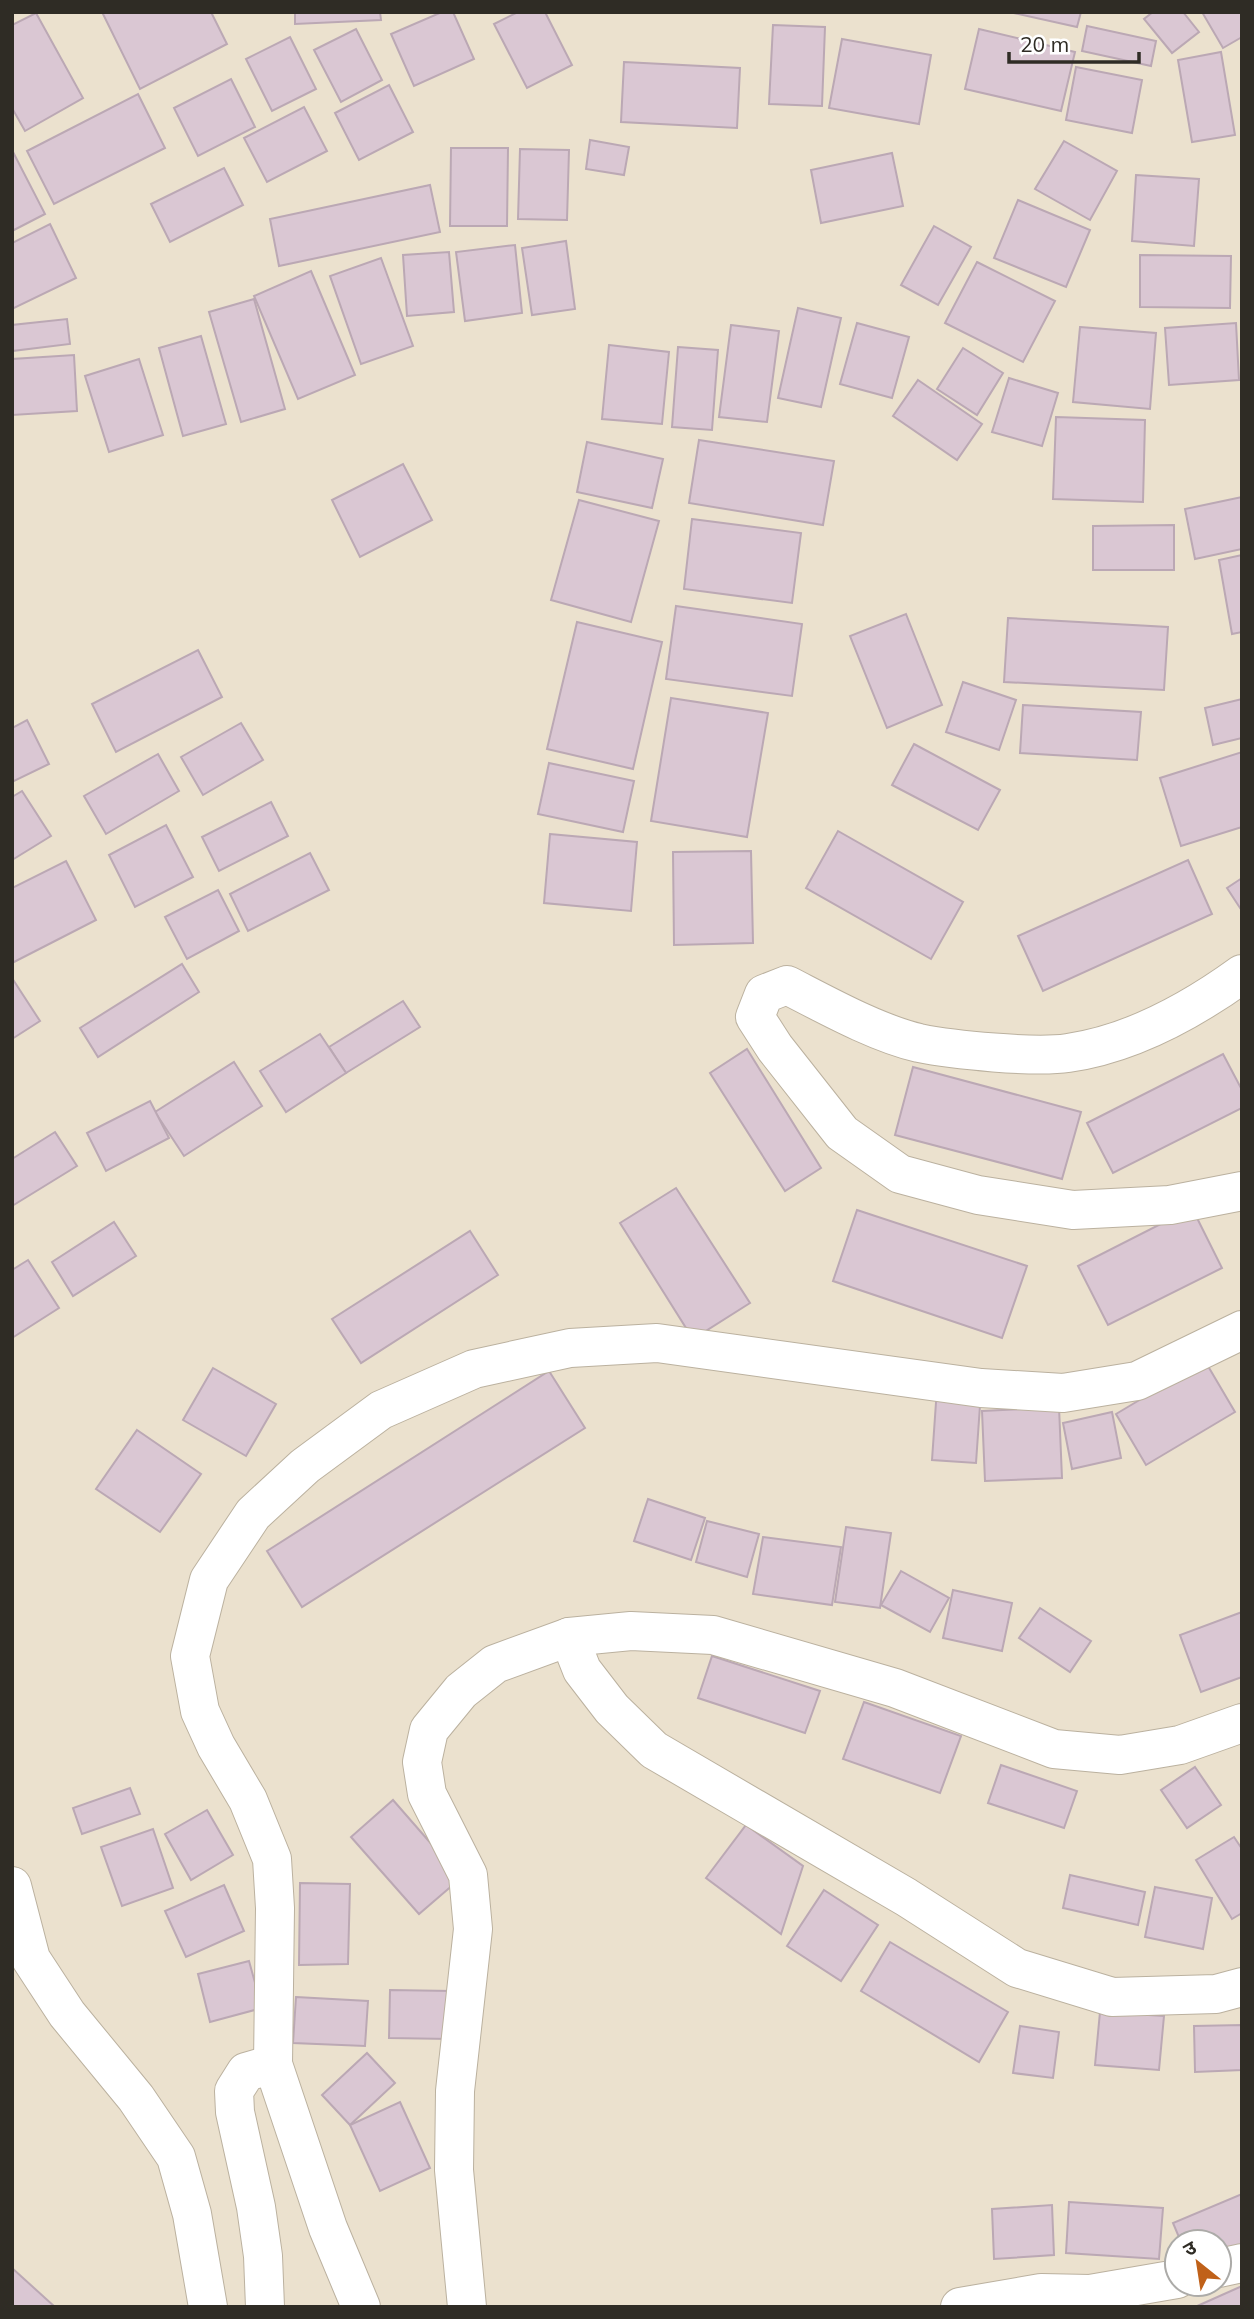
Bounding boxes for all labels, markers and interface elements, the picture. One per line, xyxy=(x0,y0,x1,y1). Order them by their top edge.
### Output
scale bar xyxy=(1009,21,1138,65)
text: 20 m xyxy=(1020,31,1069,57)
north arrow xyxy=(1163,2228,1233,2298)
text: उ xyxy=(1179,2235,1201,2261)

